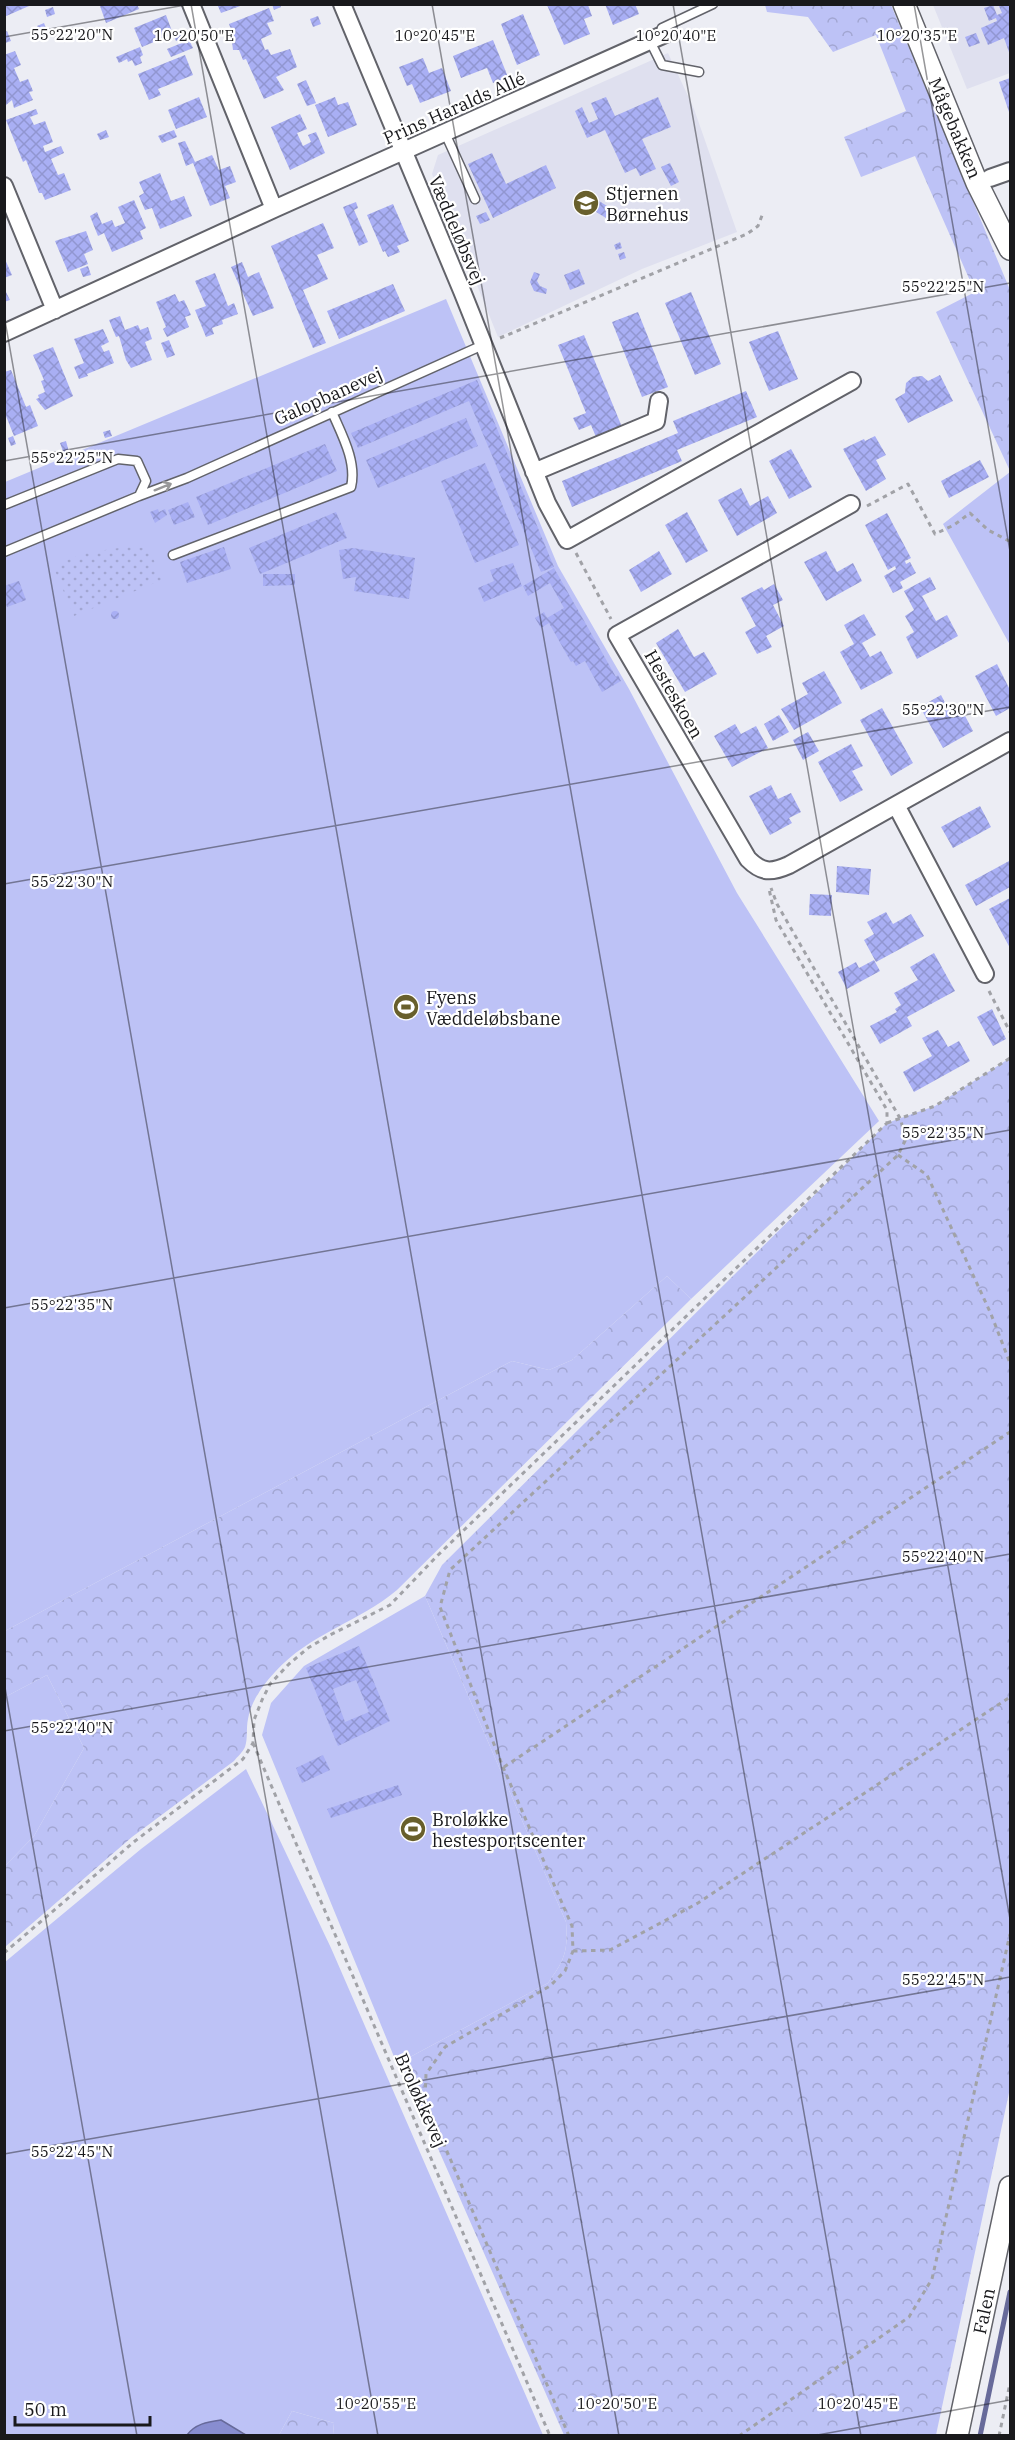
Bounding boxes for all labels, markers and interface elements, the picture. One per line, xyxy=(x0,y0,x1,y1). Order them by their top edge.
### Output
text: 55°22'20"N xyxy=(31,25,113,44)
text: 10°20'50"E xyxy=(154,26,234,45)
text: 10°20'45"E xyxy=(395,26,475,45)
text: 10°20'40"E xyxy=(636,26,716,45)
text: 10°20'35"E xyxy=(877,26,957,45)
street label: Prins Haralds Allé xyxy=(379,66,529,150)
street label: Mågebakken xyxy=(923,74,987,182)
street label: Væddeløbsvej xyxy=(424,172,490,288)
place label: Stjernen Børnehus xyxy=(606,182,689,226)
school or university icon: Stjernen Børnehus xyxy=(571,188,601,218)
text: 55°22'25"N xyxy=(902,277,984,296)
street label: Galopbanevej xyxy=(270,362,386,430)
text: 55°22'25"N xyxy=(31,448,113,467)
one-way arrow xyxy=(153,481,172,492)
street label: Hesteskoen xyxy=(639,645,709,743)
text: 55°22'30"N xyxy=(902,700,984,719)
text: 55°22'30"N xyxy=(31,872,113,891)
place label: Fyens Væddeløbsbane xyxy=(426,986,560,1030)
sports icon: Fyens Væddeløbsbane xyxy=(391,992,421,1022)
text: 55°22'35"N xyxy=(902,1123,984,1142)
text: 55°22'35"N xyxy=(31,1295,113,1314)
text: 55°22'40"N xyxy=(902,1547,984,1566)
text: 55°22'40"N xyxy=(31,1718,113,1737)
place label: Broløkke hestesportscenter xyxy=(432,1808,585,1852)
sports icon: Broløkke hestesportscenter xyxy=(398,1814,428,1844)
text: 55°22'45"N xyxy=(902,1970,984,1989)
street label: Broløkkevej xyxy=(390,2049,452,2151)
text: 55°22'45"N xyxy=(31,2142,113,2161)
street label: Falen xyxy=(968,2286,1000,2336)
scale bar xyxy=(15,2389,150,2427)
text: 10°20'55"E xyxy=(336,2394,416,2413)
text: 10°20'50"E xyxy=(577,2394,657,2413)
text: 10°20'45"E xyxy=(818,2394,898,2413)
text: 50 m xyxy=(24,2398,67,2421)

